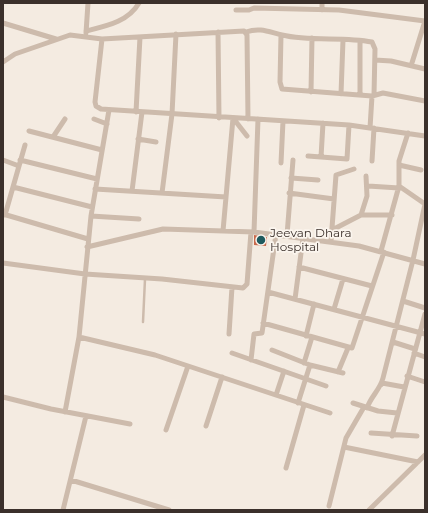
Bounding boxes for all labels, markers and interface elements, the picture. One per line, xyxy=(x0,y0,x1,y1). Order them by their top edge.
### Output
place label: Jeevan Dhara Hospital xyxy=(270,226,352,254)
marker: Jeevan Dhara Hospital xyxy=(255,234,267,246)

